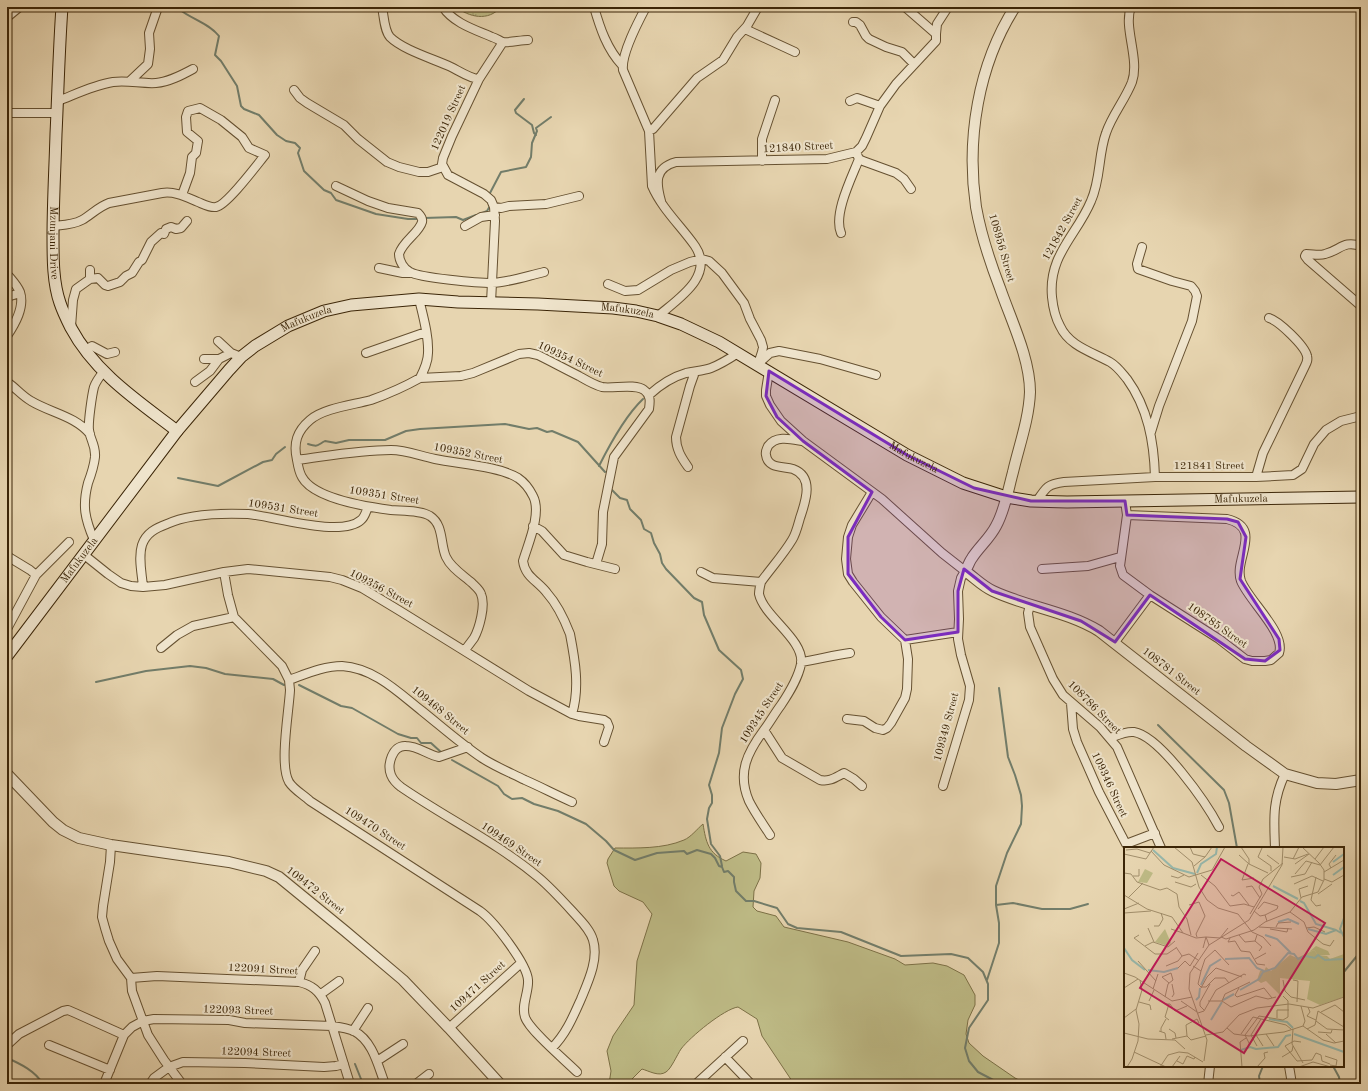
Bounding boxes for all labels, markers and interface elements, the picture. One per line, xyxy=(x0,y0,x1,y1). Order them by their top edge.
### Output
street label: 122019 Street xyxy=(430,83,468,152)
street label: 121840 Street xyxy=(763,141,834,155)
street label: 121842 Street xyxy=(1041,195,1085,263)
street label: Mzunjani Drive xyxy=(47,206,60,280)
street label: 108956 Street xyxy=(986,213,1016,284)
street label: Mafukuzela xyxy=(600,302,656,321)
street label: Mafukuzela xyxy=(279,304,333,334)
street label: 109354 Street xyxy=(536,340,604,380)
street label: Mafukuzela xyxy=(887,440,940,475)
street label: 109352 Street xyxy=(432,442,504,466)
street label: 121841 Street xyxy=(1174,461,1244,472)
street label: 109351 Street xyxy=(348,485,420,507)
street label: Mafukuzela xyxy=(1214,493,1269,505)
street label: 109531 Street xyxy=(247,498,319,520)
street label: Mafukuzela xyxy=(59,535,100,585)
street label: 109356 Street xyxy=(347,568,415,610)
street label: 108785 Street xyxy=(1185,601,1249,651)
street label: 108781 Street xyxy=(1140,646,1202,698)
street label: 108786 Street xyxy=(1065,679,1123,737)
street label: 109345 Street xyxy=(738,680,786,746)
street label: 109468 Street xyxy=(409,685,471,738)
street label: 109349 Street xyxy=(933,691,961,762)
street label: 109346 Street xyxy=(1089,751,1129,819)
street label: 109470 Street xyxy=(342,805,408,853)
street label: 109469 Street xyxy=(479,821,543,869)
inset map xyxy=(1124,847,1344,1067)
street label: 109472 Street xyxy=(284,865,346,917)
street label: 109471 Street xyxy=(448,959,508,1015)
street label: 122091 Street xyxy=(228,963,299,977)
street label: 122093 Street xyxy=(203,1004,274,1018)
street label: 122094 Street xyxy=(221,1046,292,1060)

